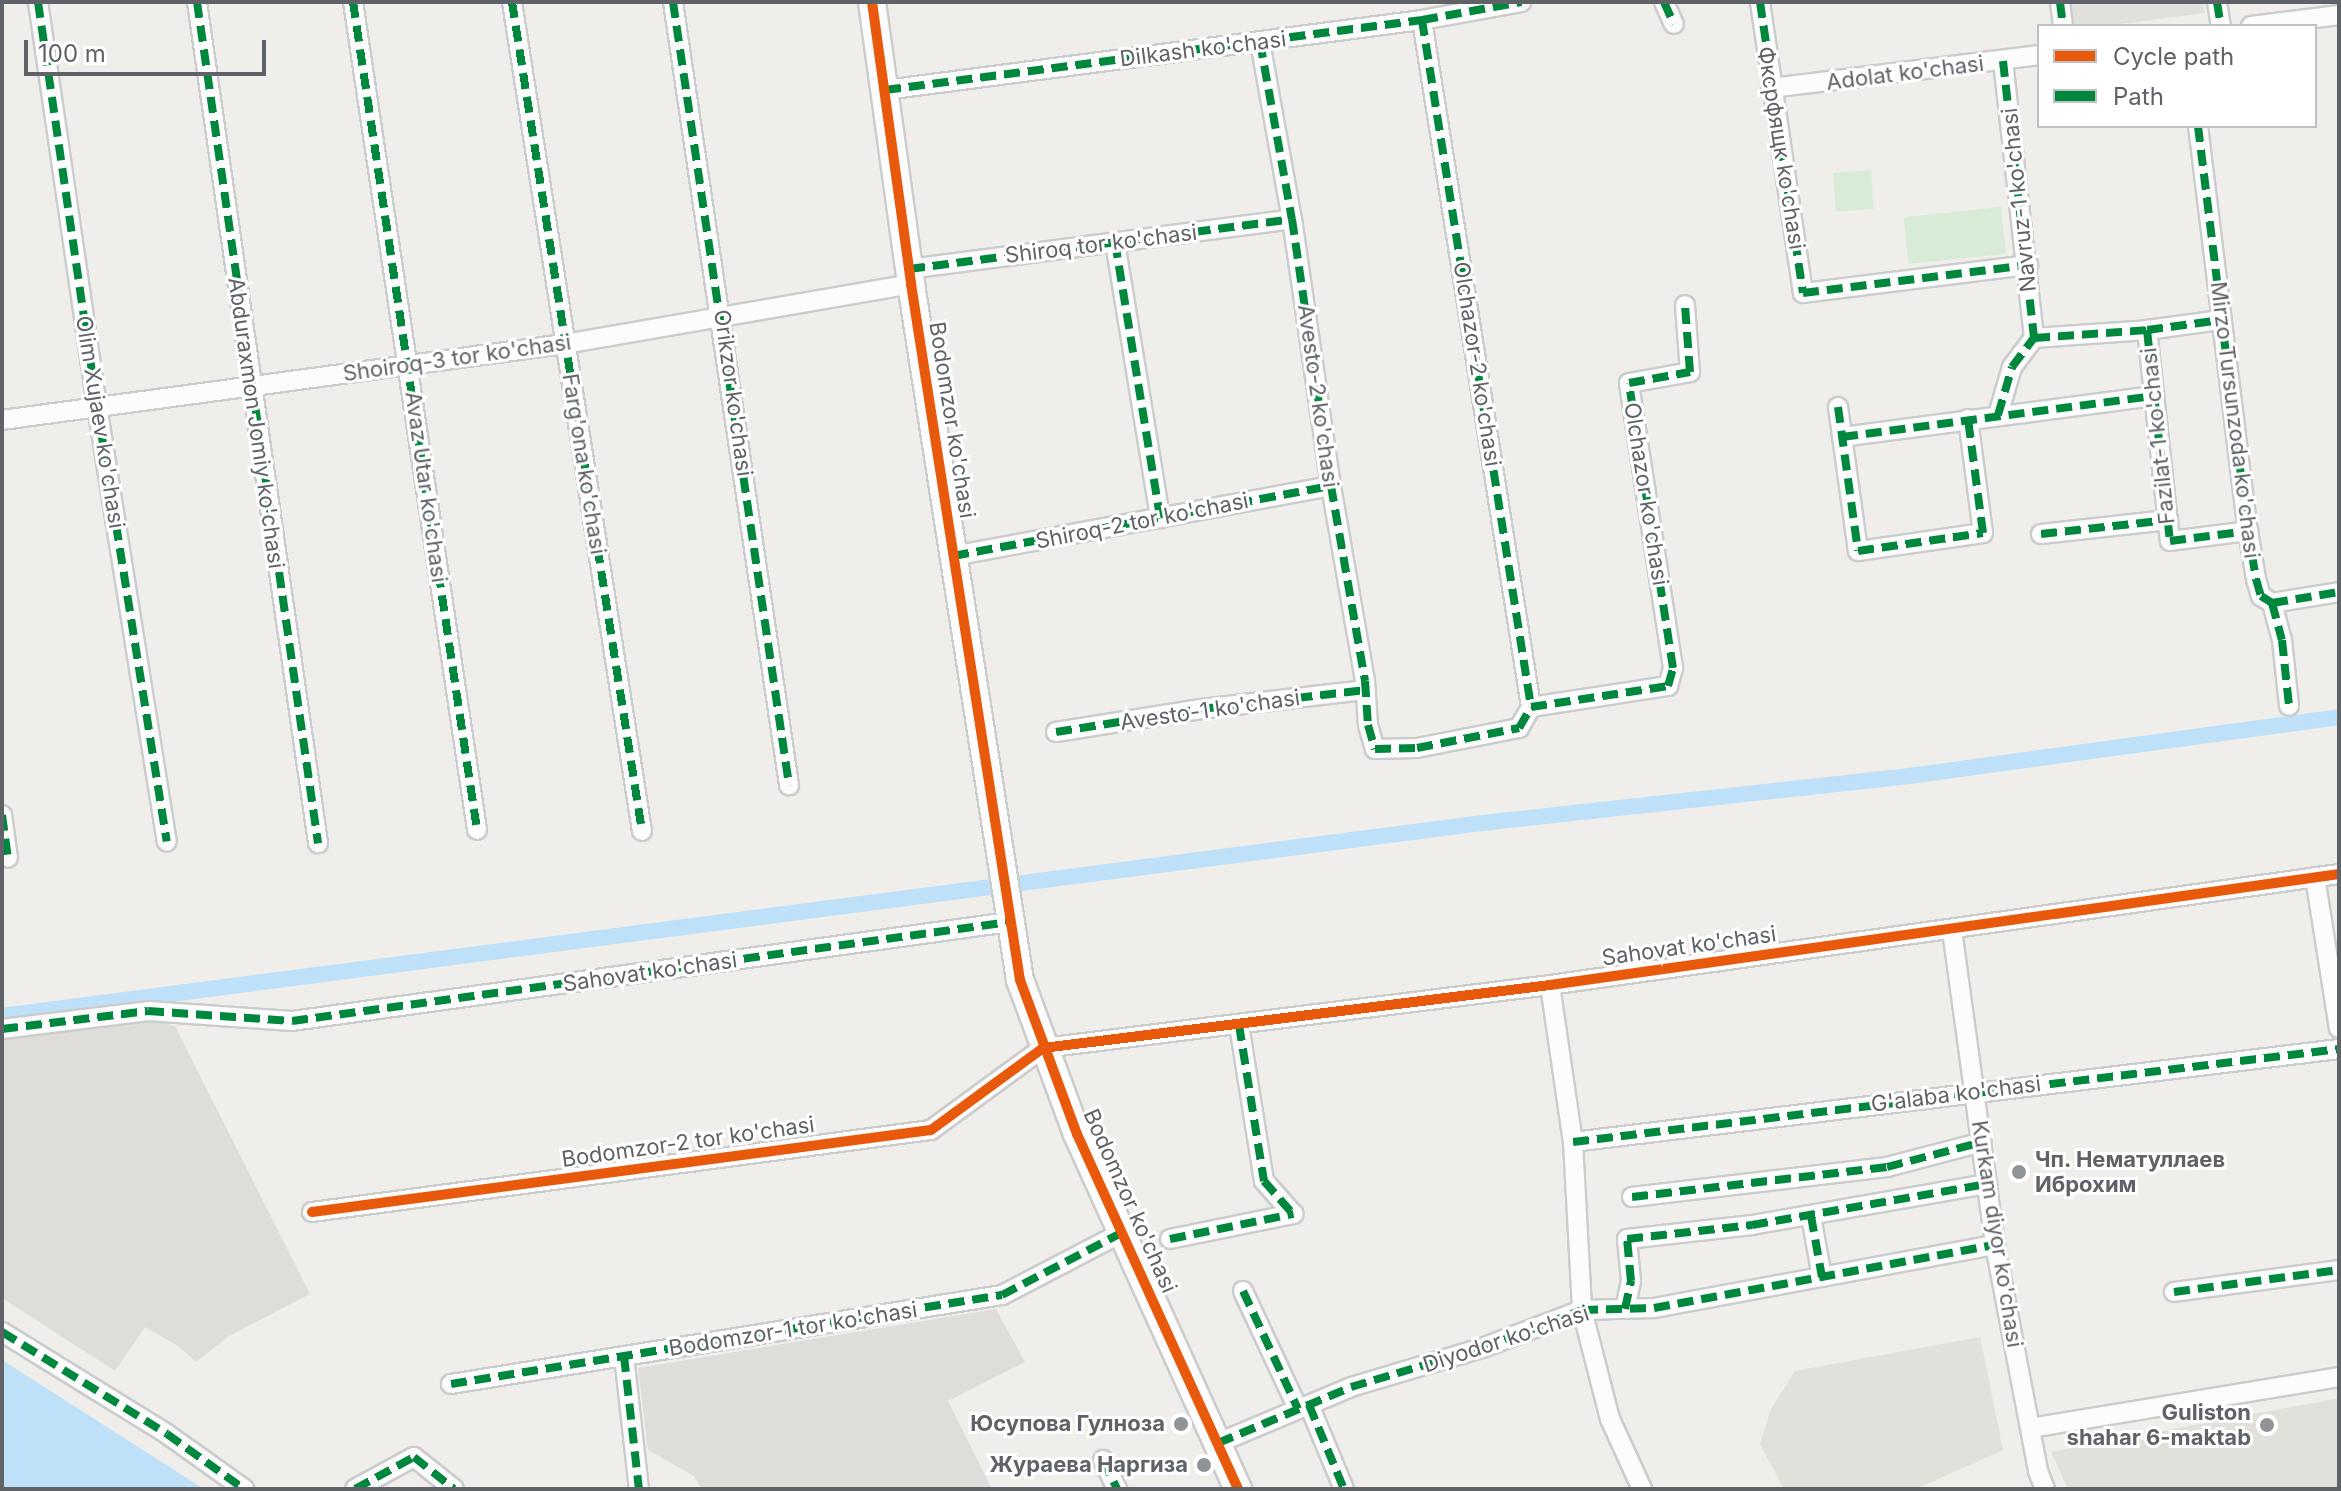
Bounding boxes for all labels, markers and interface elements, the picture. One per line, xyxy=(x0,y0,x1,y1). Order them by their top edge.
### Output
scale bar xyxy=(28,24,270,74)
legend xyxy=(2037,24,2317,128)
street label: Dilkash ko'chasi xyxy=(1118,26,1288,72)
text: 100 m xyxy=(38,39,106,68)
text: Cycle path xyxy=(2113,42,2234,71)
street label: Фксрфящк ko'chasi xyxy=(1752,45,1810,251)
street label: Adolat ko'chasi xyxy=(1825,50,1985,96)
text: Path xyxy=(2113,82,2164,111)
street label: Navruz-1 ko'chasi xyxy=(1996,106,2042,294)
street label: Shiroq tor ko'chasi xyxy=(1003,219,1199,269)
street label: Olchazor-2 ko'chasi xyxy=(1448,260,1506,468)
street label: Abduraxmon Jomiy ko'chasi xyxy=(222,276,290,570)
street label: Mirzo Tursunzoda ko'chasi xyxy=(2205,280,2265,560)
street label: Avesto-2 ko'chasi xyxy=(1292,303,1344,489)
street label: Orikzor ko'chasi xyxy=(708,308,758,478)
street label: Olim Xujaev ko'chasi xyxy=(70,314,130,530)
street label: Bodomzor ko'chasi xyxy=(923,320,981,520)
street label: Shoiroq-3 tor ko'chasi xyxy=(341,329,573,387)
street label: Fazilat-1 ko'chasi xyxy=(2136,346,2180,526)
street label: Farg'ona ko'chasi xyxy=(557,372,611,556)
street label: Avaz Utar ko'chasi xyxy=(400,390,452,584)
street label: Olchazor ko'chasi xyxy=(1618,400,1674,588)
street label: Shiroq-2 tor ko'chasi xyxy=(1033,487,1251,555)
street label: Avesto-1 ko'chasi xyxy=(1119,684,1301,736)
street label: Sahovat ko'chasi xyxy=(1600,921,1778,971)
street label: Sahovat ko'chasi xyxy=(561,947,739,997)
street label: G'alaba ko'chasi xyxy=(1870,1070,2042,1118)
street label: Bodomzor ko'chasi xyxy=(1078,1105,1182,1297)
street label: Bodomzor-2 tor ko'chasi xyxy=(560,1111,816,1173)
street label: Kurkam diyor ko'chasi xyxy=(1966,1119,2028,1349)
place label: Чп. Нематуллаев Иброхим xyxy=(2035,1146,2226,1198)
marker: Чп. Нематуллаев Иброхим xyxy=(2010,1163,2028,1181)
street label: Bodomzor-1 tor ko'chasi xyxy=(667,1296,919,1362)
street label: Diyodor ko'chasi xyxy=(1420,1300,1592,1378)
place label: Guliston shahar 6-maktab xyxy=(2067,1399,2251,1450)
place label: Юсупова Гулноза xyxy=(970,1411,1165,1437)
marker: Юсупова Гулноза xyxy=(1172,1415,1190,1433)
marker: Guliston shahar 6-maktab xyxy=(2258,1416,2276,1434)
place label: Жураева Наргиза xyxy=(990,1452,1188,1478)
marker: Жураева Наргиза xyxy=(1195,1456,1213,1474)

